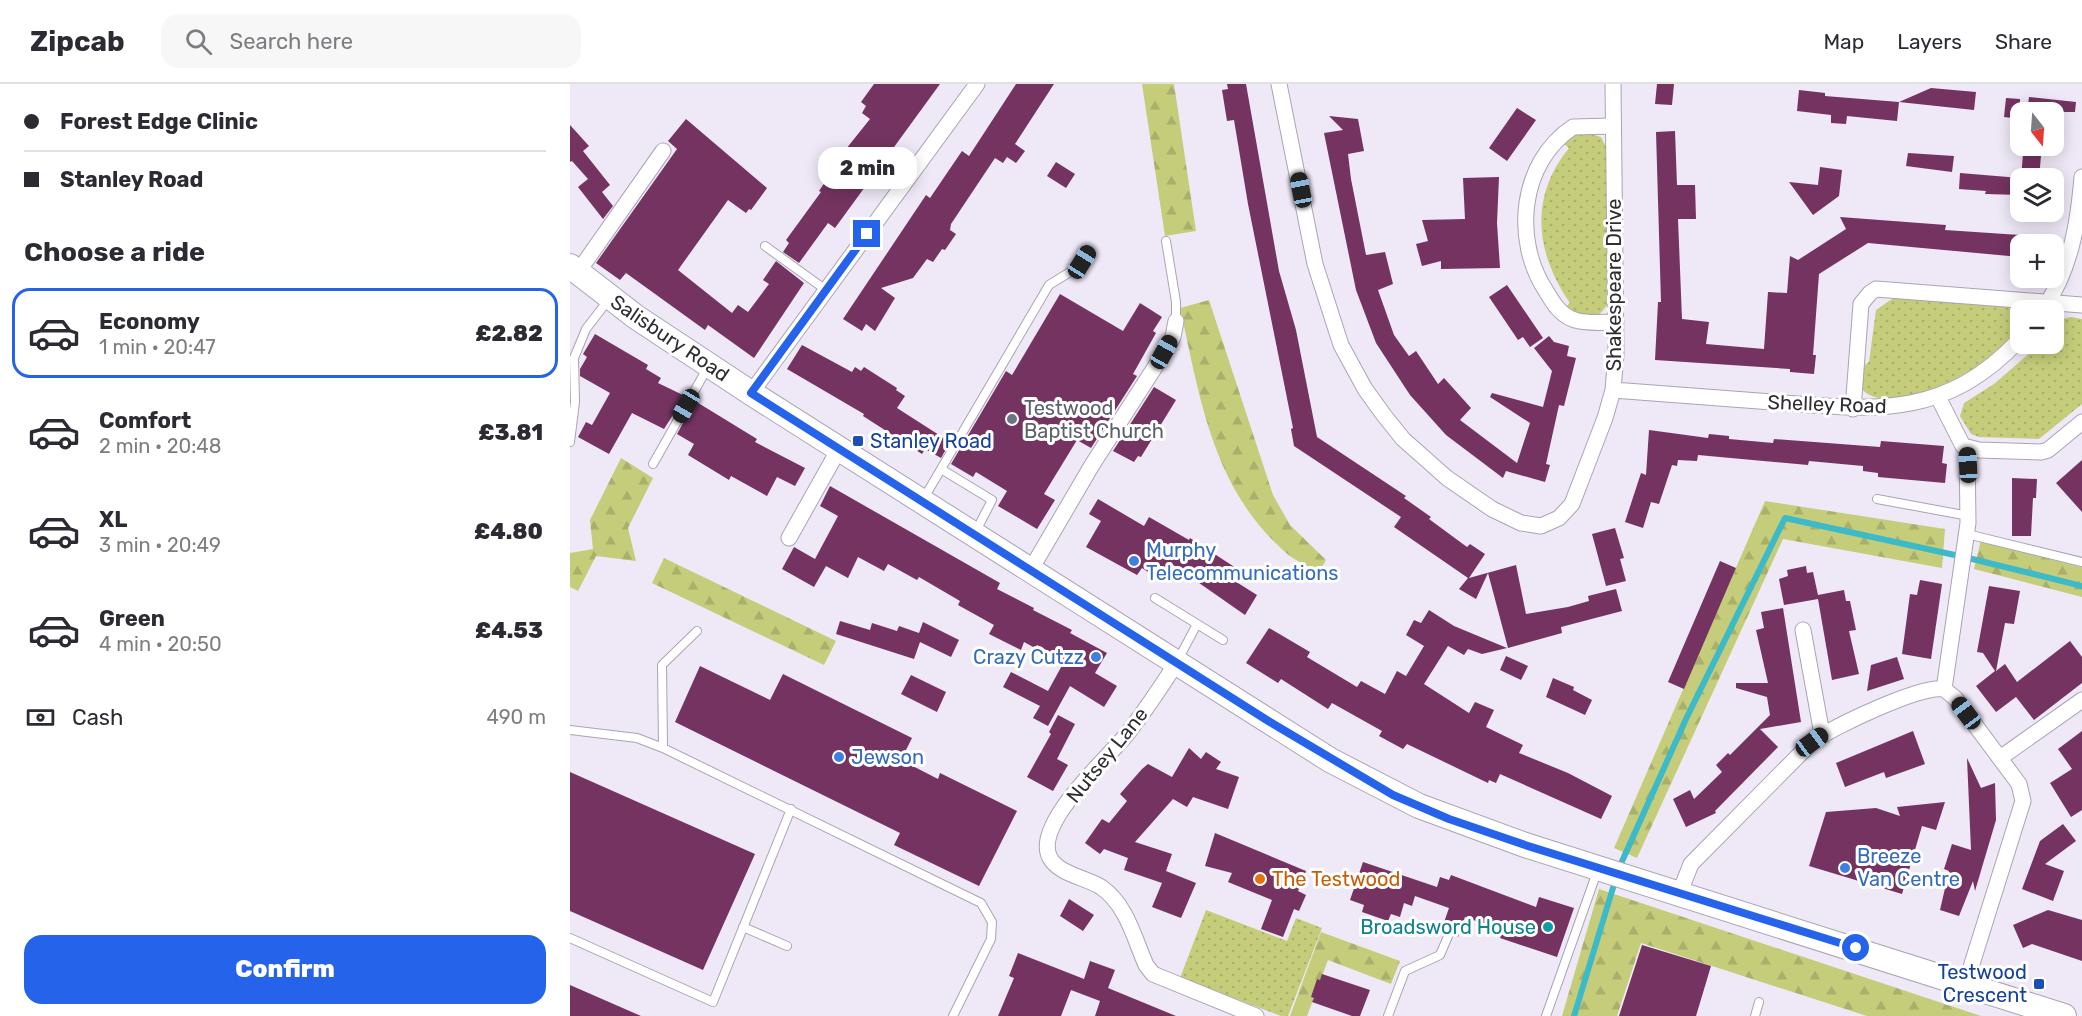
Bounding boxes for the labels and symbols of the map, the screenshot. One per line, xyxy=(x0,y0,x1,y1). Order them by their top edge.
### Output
north arrow xyxy=(2010,102,2064,156)
callout: 2 min xyxy=(818,147,916,189)
car xyxy=(1289,171,1313,209)
street label: Shakespeare Drive xyxy=(1602,199,1626,371)
route end xyxy=(853,220,880,247)
car xyxy=(1065,242,1099,282)
street label: Salisbury Road xyxy=(606,290,734,386)
car xyxy=(1147,332,1181,372)
car xyxy=(669,386,703,426)
street label: Shelley Road xyxy=(1767,390,1887,418)
place label: Testwood Baptist Church xyxy=(1024,396,1164,443)
marker: Testwood Baptist Church xyxy=(1005,412,1019,426)
place label: Stanley Road xyxy=(870,429,992,453)
marker: Stanley Road xyxy=(851,434,865,448)
car xyxy=(1958,447,1978,483)
place label: Murphy Telecommunications xyxy=(1146,538,1338,585)
marker: Murphy Telecommunications xyxy=(1127,554,1141,568)
place label: Crazy Cutzz xyxy=(973,645,1084,669)
marker: Crazy Cutzz xyxy=(1089,650,1103,664)
car xyxy=(1948,693,1984,733)
street label: Nutsey Lane xyxy=(1061,702,1153,808)
car xyxy=(1792,724,1832,760)
place label: Jewson xyxy=(851,745,924,769)
marker: Jewson xyxy=(832,750,846,764)
place label: Breeze Van Centre xyxy=(1857,844,1960,891)
marker: Breeze Van Centre xyxy=(1838,861,1852,875)
place label: The Testwood xyxy=(1272,867,1400,891)
marker: The Testwood xyxy=(1253,872,1267,886)
place label: Broadsword House xyxy=(1360,915,1536,939)
marker: Broadsword House xyxy=(1541,920,1555,934)
route start xyxy=(1842,934,1869,961)
place label: Testwood Crescent xyxy=(1938,960,2027,1007)
marker: Testwood Crescent xyxy=(2032,977,2046,991)

